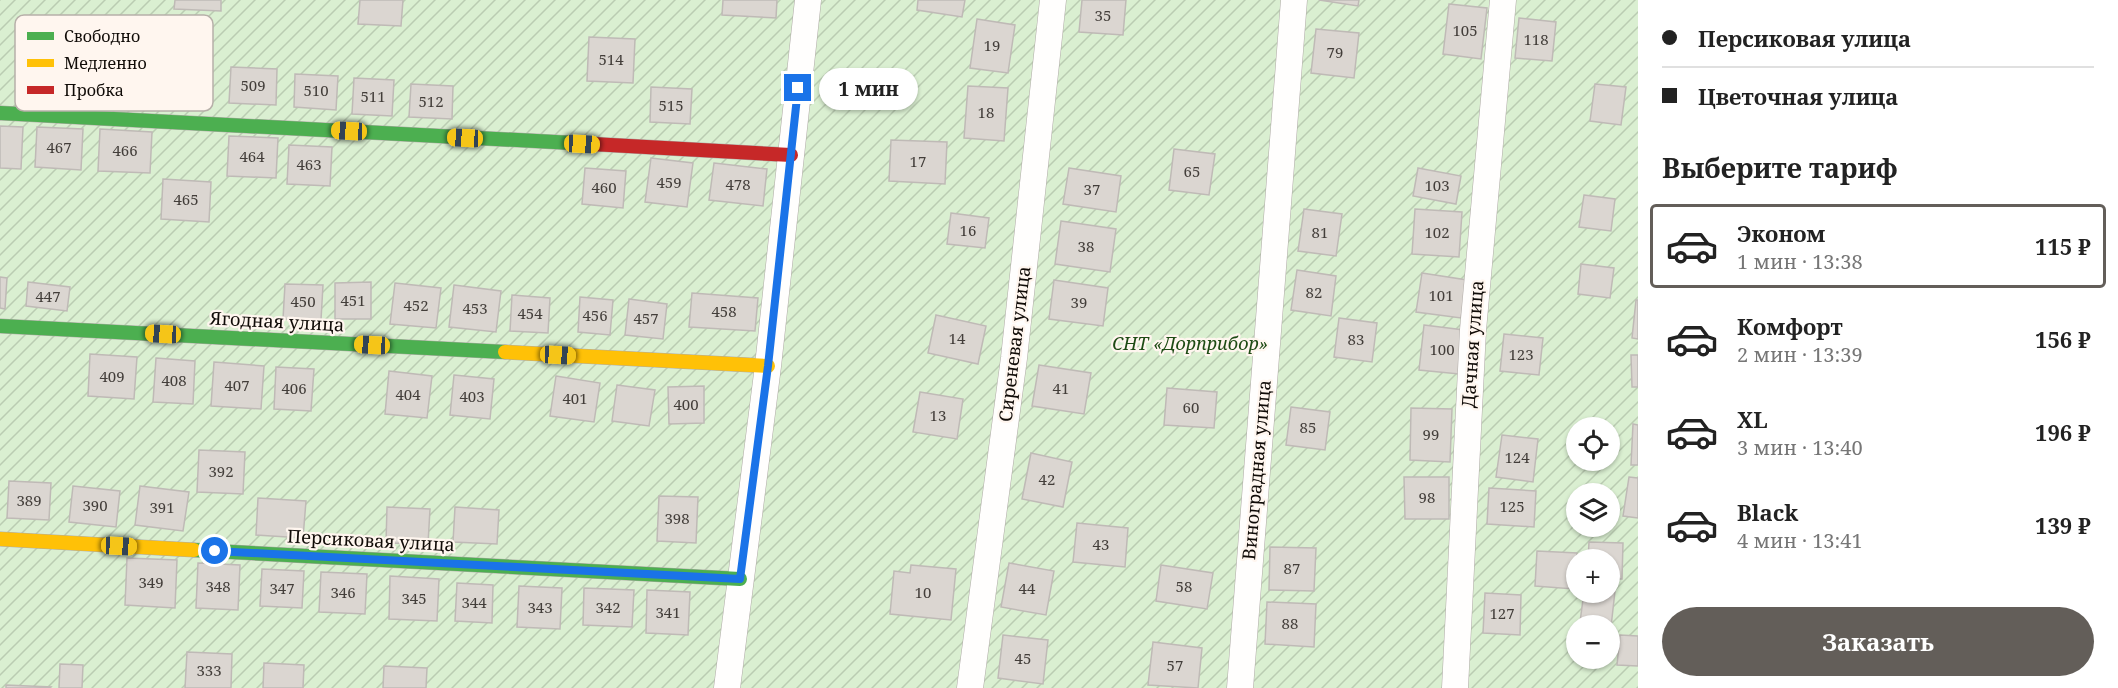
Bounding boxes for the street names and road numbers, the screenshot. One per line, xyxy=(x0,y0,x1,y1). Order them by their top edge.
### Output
street label: Сиреневая улица xyxy=(993,265,1035,423)
street label: Дачная улица xyxy=(1456,279,1488,409)
street label: Ягодная улица xyxy=(208,305,345,337)
street label: Виноградная улица xyxy=(1236,379,1276,561)
street label: Персиковая улица xyxy=(287,524,456,556)

